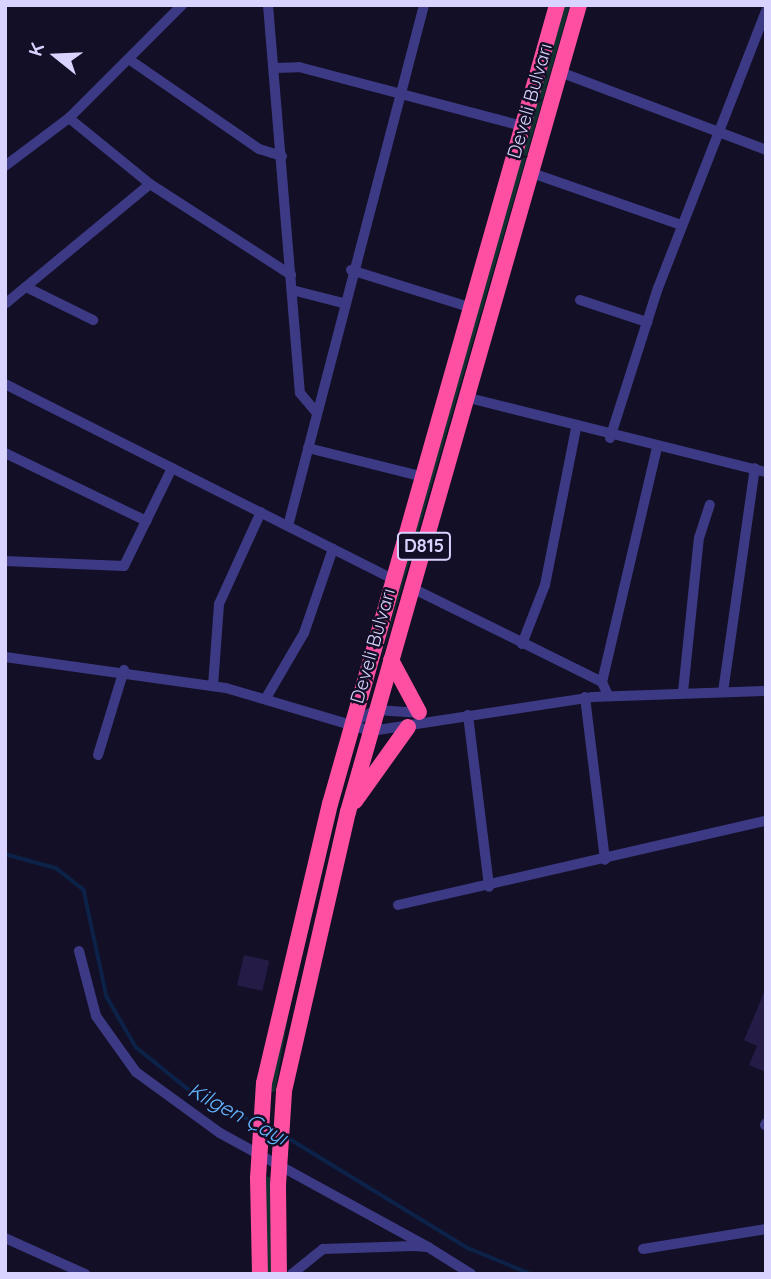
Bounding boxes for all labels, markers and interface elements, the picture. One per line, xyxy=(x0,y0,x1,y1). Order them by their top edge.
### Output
north arrow xyxy=(21,21,91,91)
text: K xyxy=(23,40,49,59)
street label: Develi Bulvarı xyxy=(503,41,557,161)
road number: D815 xyxy=(396,532,452,560)
street label: Develi Bulvarı xyxy=(346,586,400,706)
water label: Kilgen Çayı xyxy=(184,1076,292,1150)

